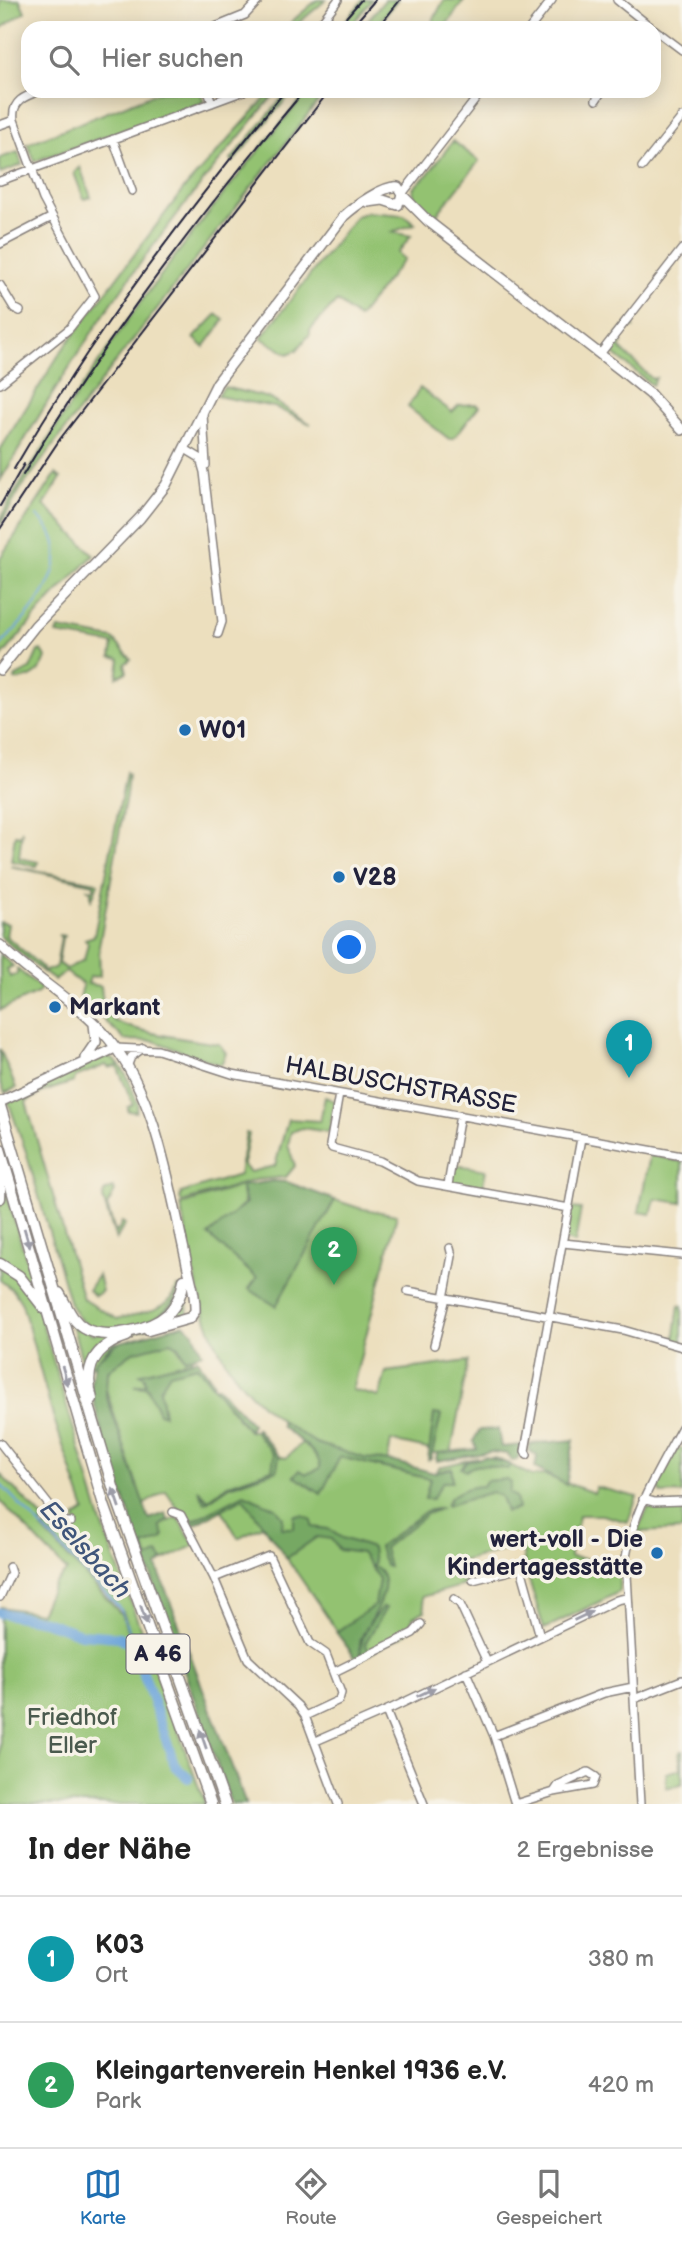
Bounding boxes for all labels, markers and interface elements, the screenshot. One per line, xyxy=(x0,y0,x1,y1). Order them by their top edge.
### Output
search box xyxy=(21,21,661,98)
icon: search xyxy=(45,41,83,79)
text: Hier suchen xyxy=(101,44,244,75)
place label: W01 xyxy=(199,716,246,745)
marker: W01 xyxy=(177,722,193,738)
place label: V28 xyxy=(353,863,397,892)
marker: V28 xyxy=(331,869,347,885)
your location xyxy=(332,930,366,964)
place label: Markant xyxy=(69,993,160,1022)
marker: Markant xyxy=(47,999,63,1015)
pin: 1 xyxy=(606,1020,652,1078)
street label: HALBUSCHSTRASSE xyxy=(283,1050,519,1120)
pin: 2 xyxy=(311,1227,357,1285)
one-way arrow xyxy=(22,1228,32,1249)
one-way arrow xyxy=(60,1365,71,1387)
one-way arrow xyxy=(110,1488,121,1509)
water label: Eselsbach xyxy=(33,1495,137,1605)
place label: wert-voll - Die Kindertagesstätte xyxy=(447,1525,643,1582)
marker: wert-voll - Die Kindertagesstätte xyxy=(649,1545,665,1561)
one-way arrow xyxy=(139,1605,150,1626)
one-way arrow xyxy=(573,1610,593,1621)
road number: A 46 xyxy=(127,1634,190,1674)
one-way arrow xyxy=(416,1686,436,1697)
park label: Friedhof Eller xyxy=(27,1703,118,1760)
one-way arrow xyxy=(197,1729,207,1750)
text: In der Nähe xyxy=(28,1832,191,1868)
text: 2 Ergebnisse xyxy=(517,1836,654,1864)
text: K03 xyxy=(95,1930,144,1961)
text: 1 xyxy=(46,1945,56,1973)
text: 380 m xyxy=(588,1945,654,1973)
text: Ort xyxy=(95,1961,128,1989)
text: Kleingartenverein Henkel 1936 e.V. xyxy=(95,2056,507,2087)
text: 2 xyxy=(44,2071,58,2099)
text: 420 m xyxy=(588,2071,654,2099)
text: Park xyxy=(95,2087,141,2115)
tab: Karte xyxy=(80,2165,126,2230)
tab: Route xyxy=(285,2165,337,2230)
tab: Gespeichert xyxy=(496,2165,602,2230)

